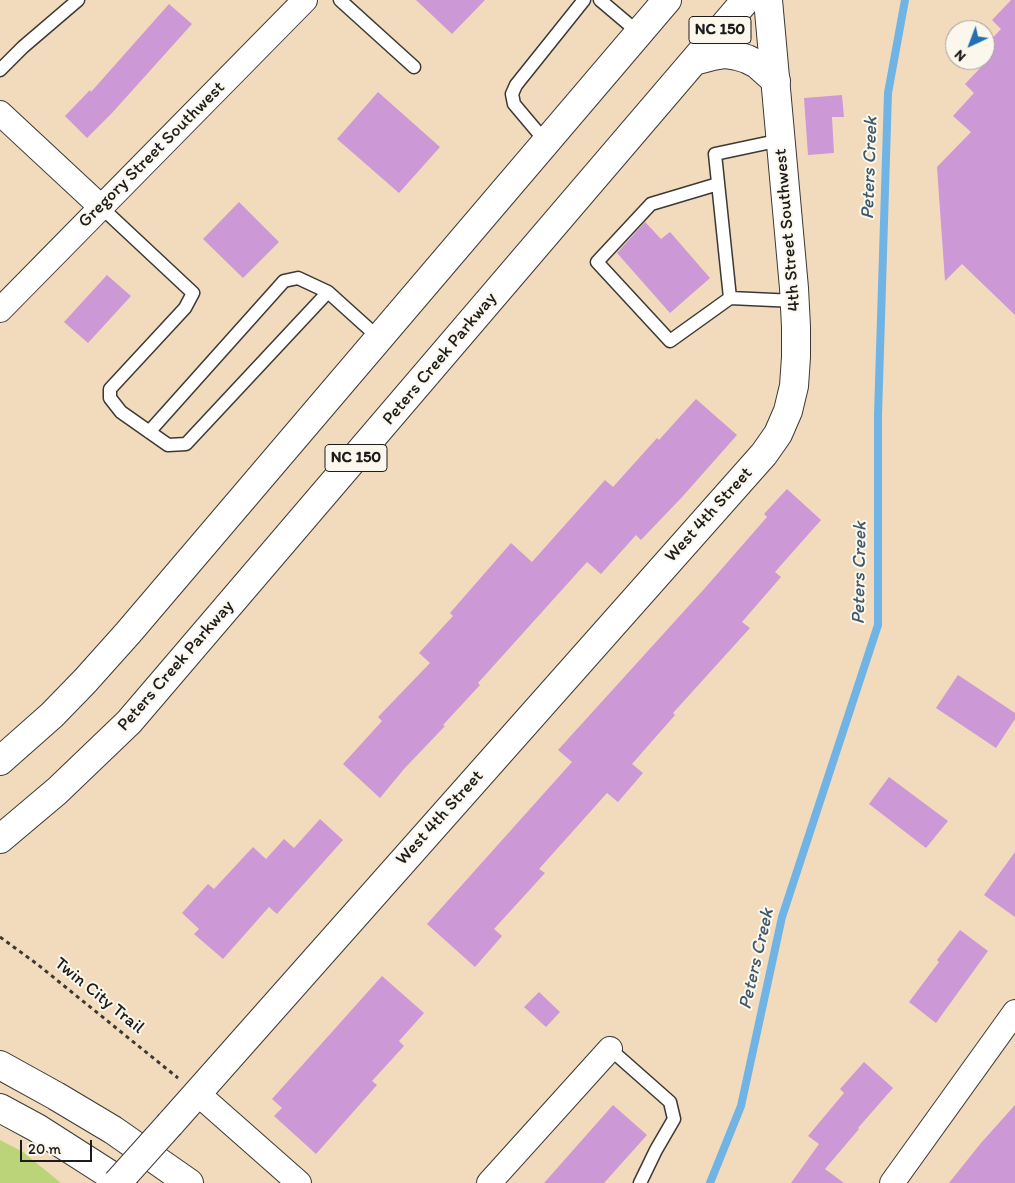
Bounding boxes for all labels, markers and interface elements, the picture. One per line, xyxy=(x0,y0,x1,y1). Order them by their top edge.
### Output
road number: NC 150 xyxy=(689,16,751,44)
north arrow xyxy=(945,20,995,70)
text: N xyxy=(951,46,969,65)
street label: Gregory Street Southwest xyxy=(74,77,230,233)
water label: Peters Creek xyxy=(857,116,883,220)
street label: 4th Street Southwest xyxy=(770,148,806,312)
street label: Peters Creek Parkway xyxy=(378,288,502,430)
road number: NC 150 xyxy=(325,444,387,472)
street label: West 4th Street xyxy=(661,463,757,567)
water label: Peters Creek xyxy=(848,521,872,625)
street label: Peters Creek Parkway xyxy=(113,596,239,736)
street label: West 4th Street xyxy=(392,766,488,870)
water label: Peters Creek xyxy=(734,906,780,1012)
street label: Twin City Trail xyxy=(50,953,148,1039)
scale bar xyxy=(22,1130,95,1162)
text: 20 m xyxy=(28,1140,61,1158)

